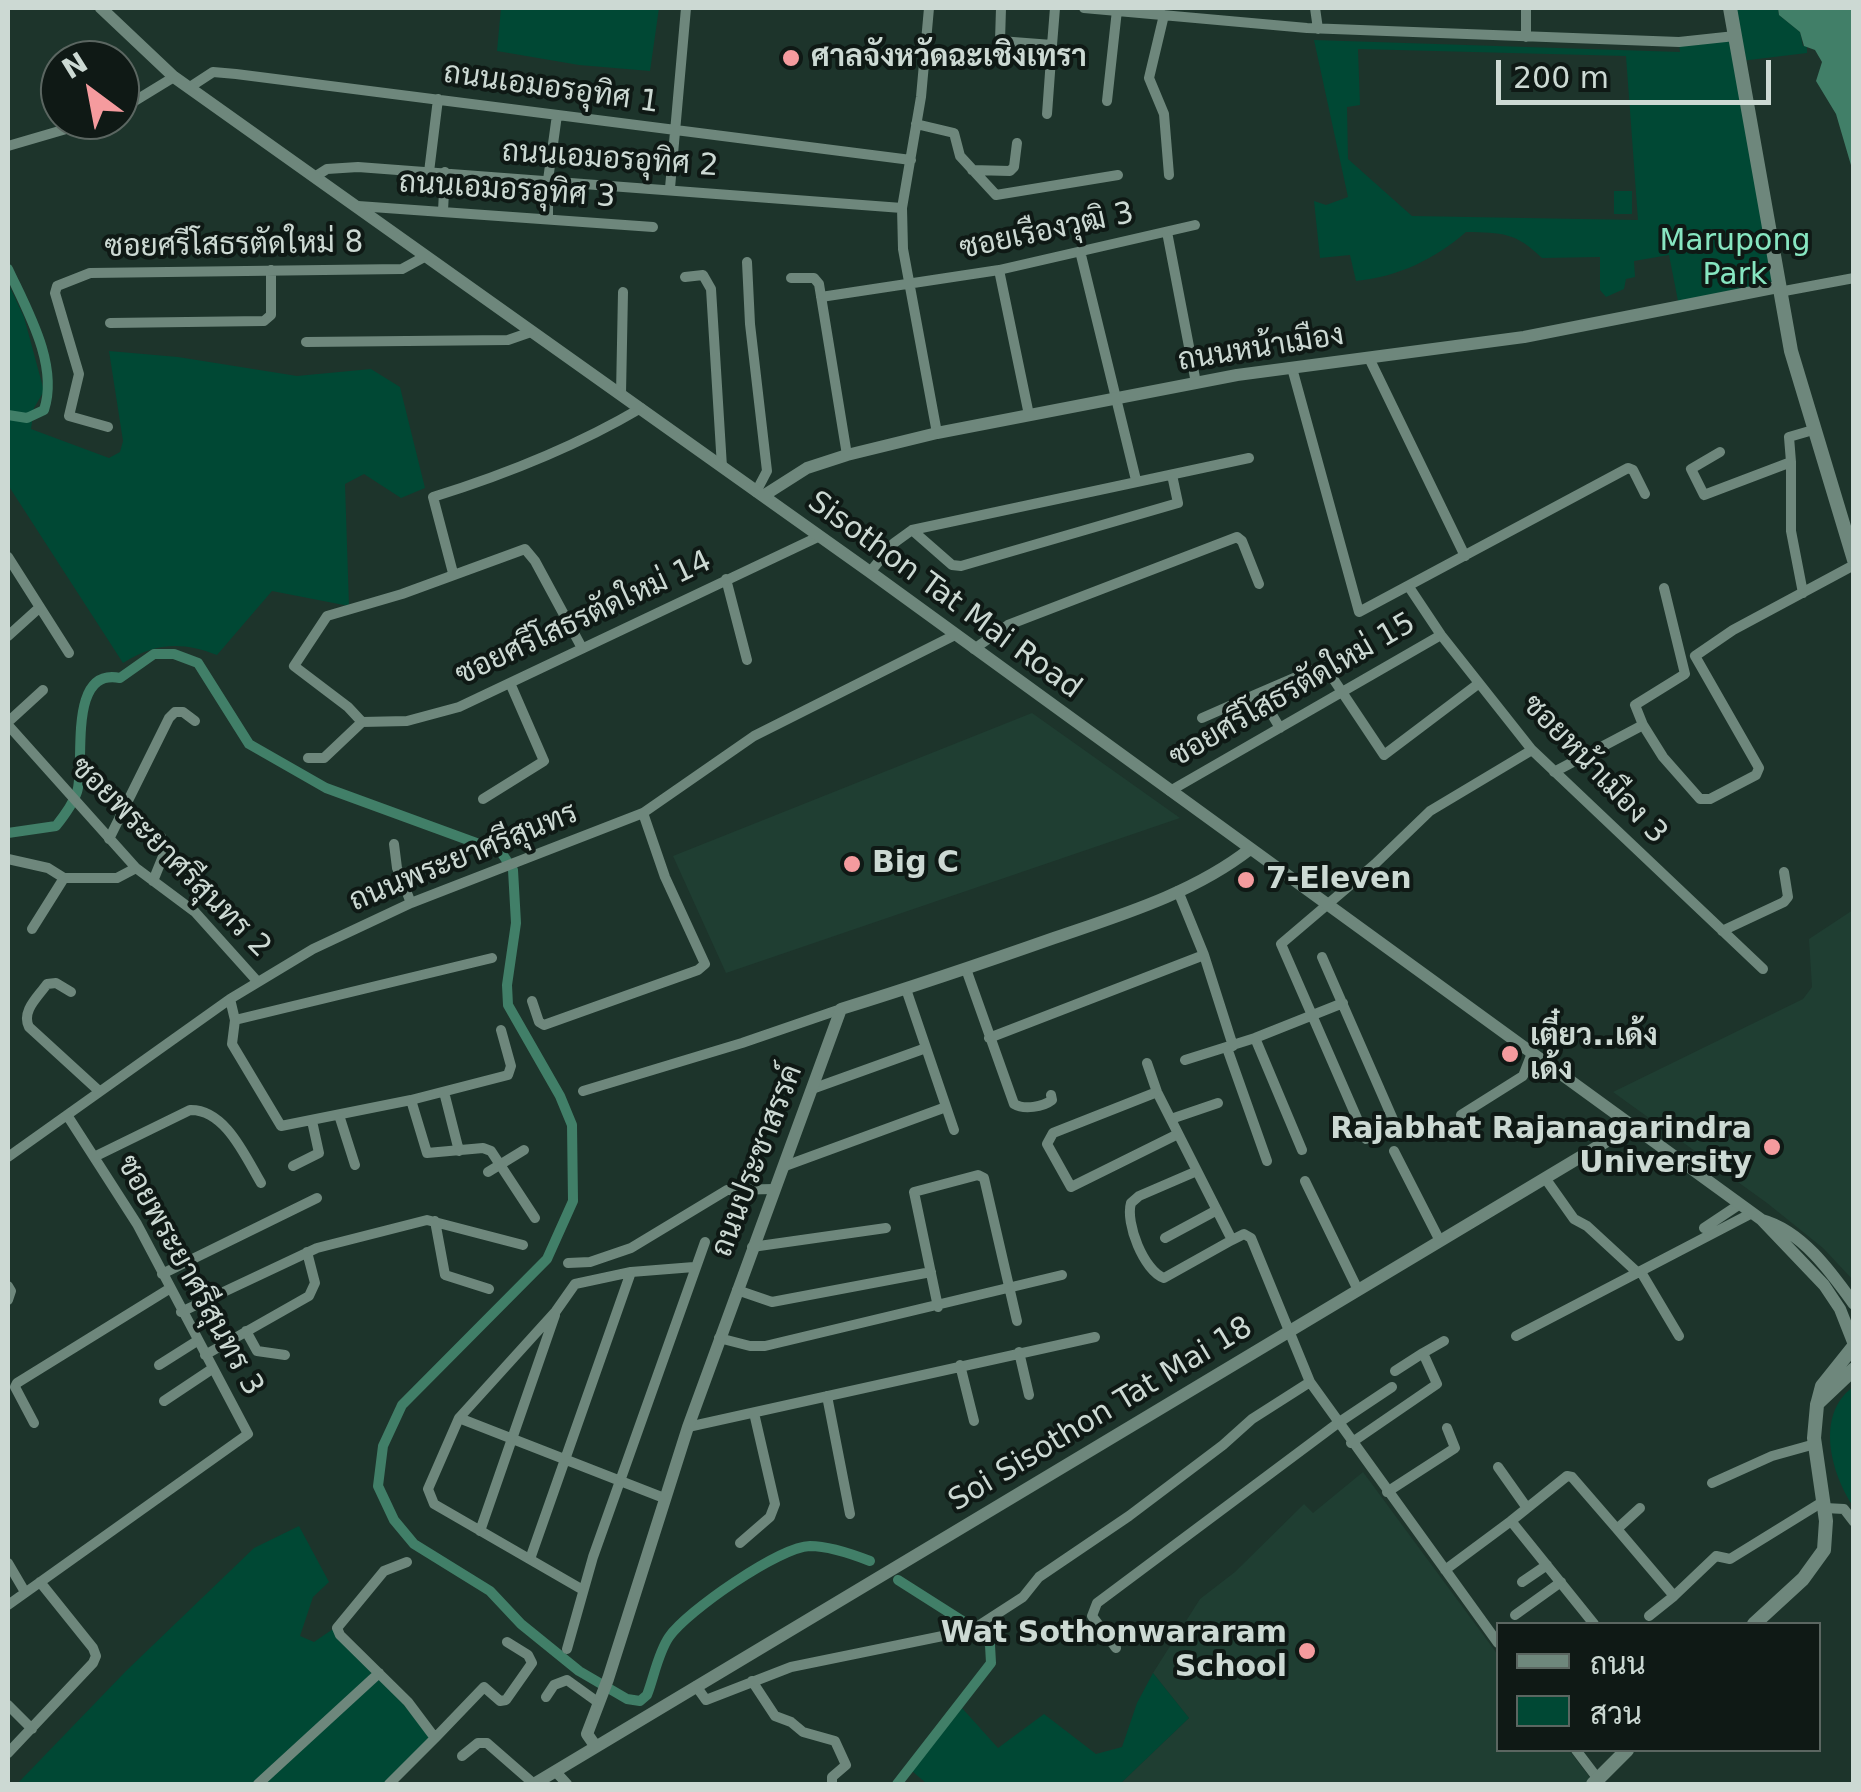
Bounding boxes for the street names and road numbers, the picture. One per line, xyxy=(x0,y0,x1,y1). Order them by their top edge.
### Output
street label: ถนนเอมอรอุทิศ 1 xyxy=(441,56,661,122)
street label: ถนนเอมอรอุทิศ 2 xyxy=(500,134,720,186)
street label: ถนนเอมอรอุทิศ 3 xyxy=(397,165,617,217)
street label: ซอยเรืองวุฒิ 3 xyxy=(957,196,1137,268)
street label: ซอยศรีโสธรตัดใหม่ 8 xyxy=(104,226,364,266)
street label: ถนนหน้าเมือง xyxy=(1176,318,1346,380)
street label: Sisothon Tat Mai Road xyxy=(800,485,1088,707)
street label: ซอยศรีโสธรตัดใหม่ 14 xyxy=(450,544,718,694)
street label: ซอยศรีโสธรตัดใหม่ 15 xyxy=(1164,606,1422,776)
street label: ซอยหน้าเมือง 3 xyxy=(1514,688,1674,852)
street label: ซอยพระยาศรีสุนทร 2 xyxy=(62,750,278,966)
street label: ถนนพระยาศรีสุนทร xyxy=(345,796,583,920)
street label: ถนนประชาสรรค์ xyxy=(705,1060,811,1262)
street label: ซอยพระยาศรีสุนทร 3 xyxy=(108,1150,270,1402)
street label: Soi Sisothon Tat Mai 18 xyxy=(943,1310,1259,1520)

